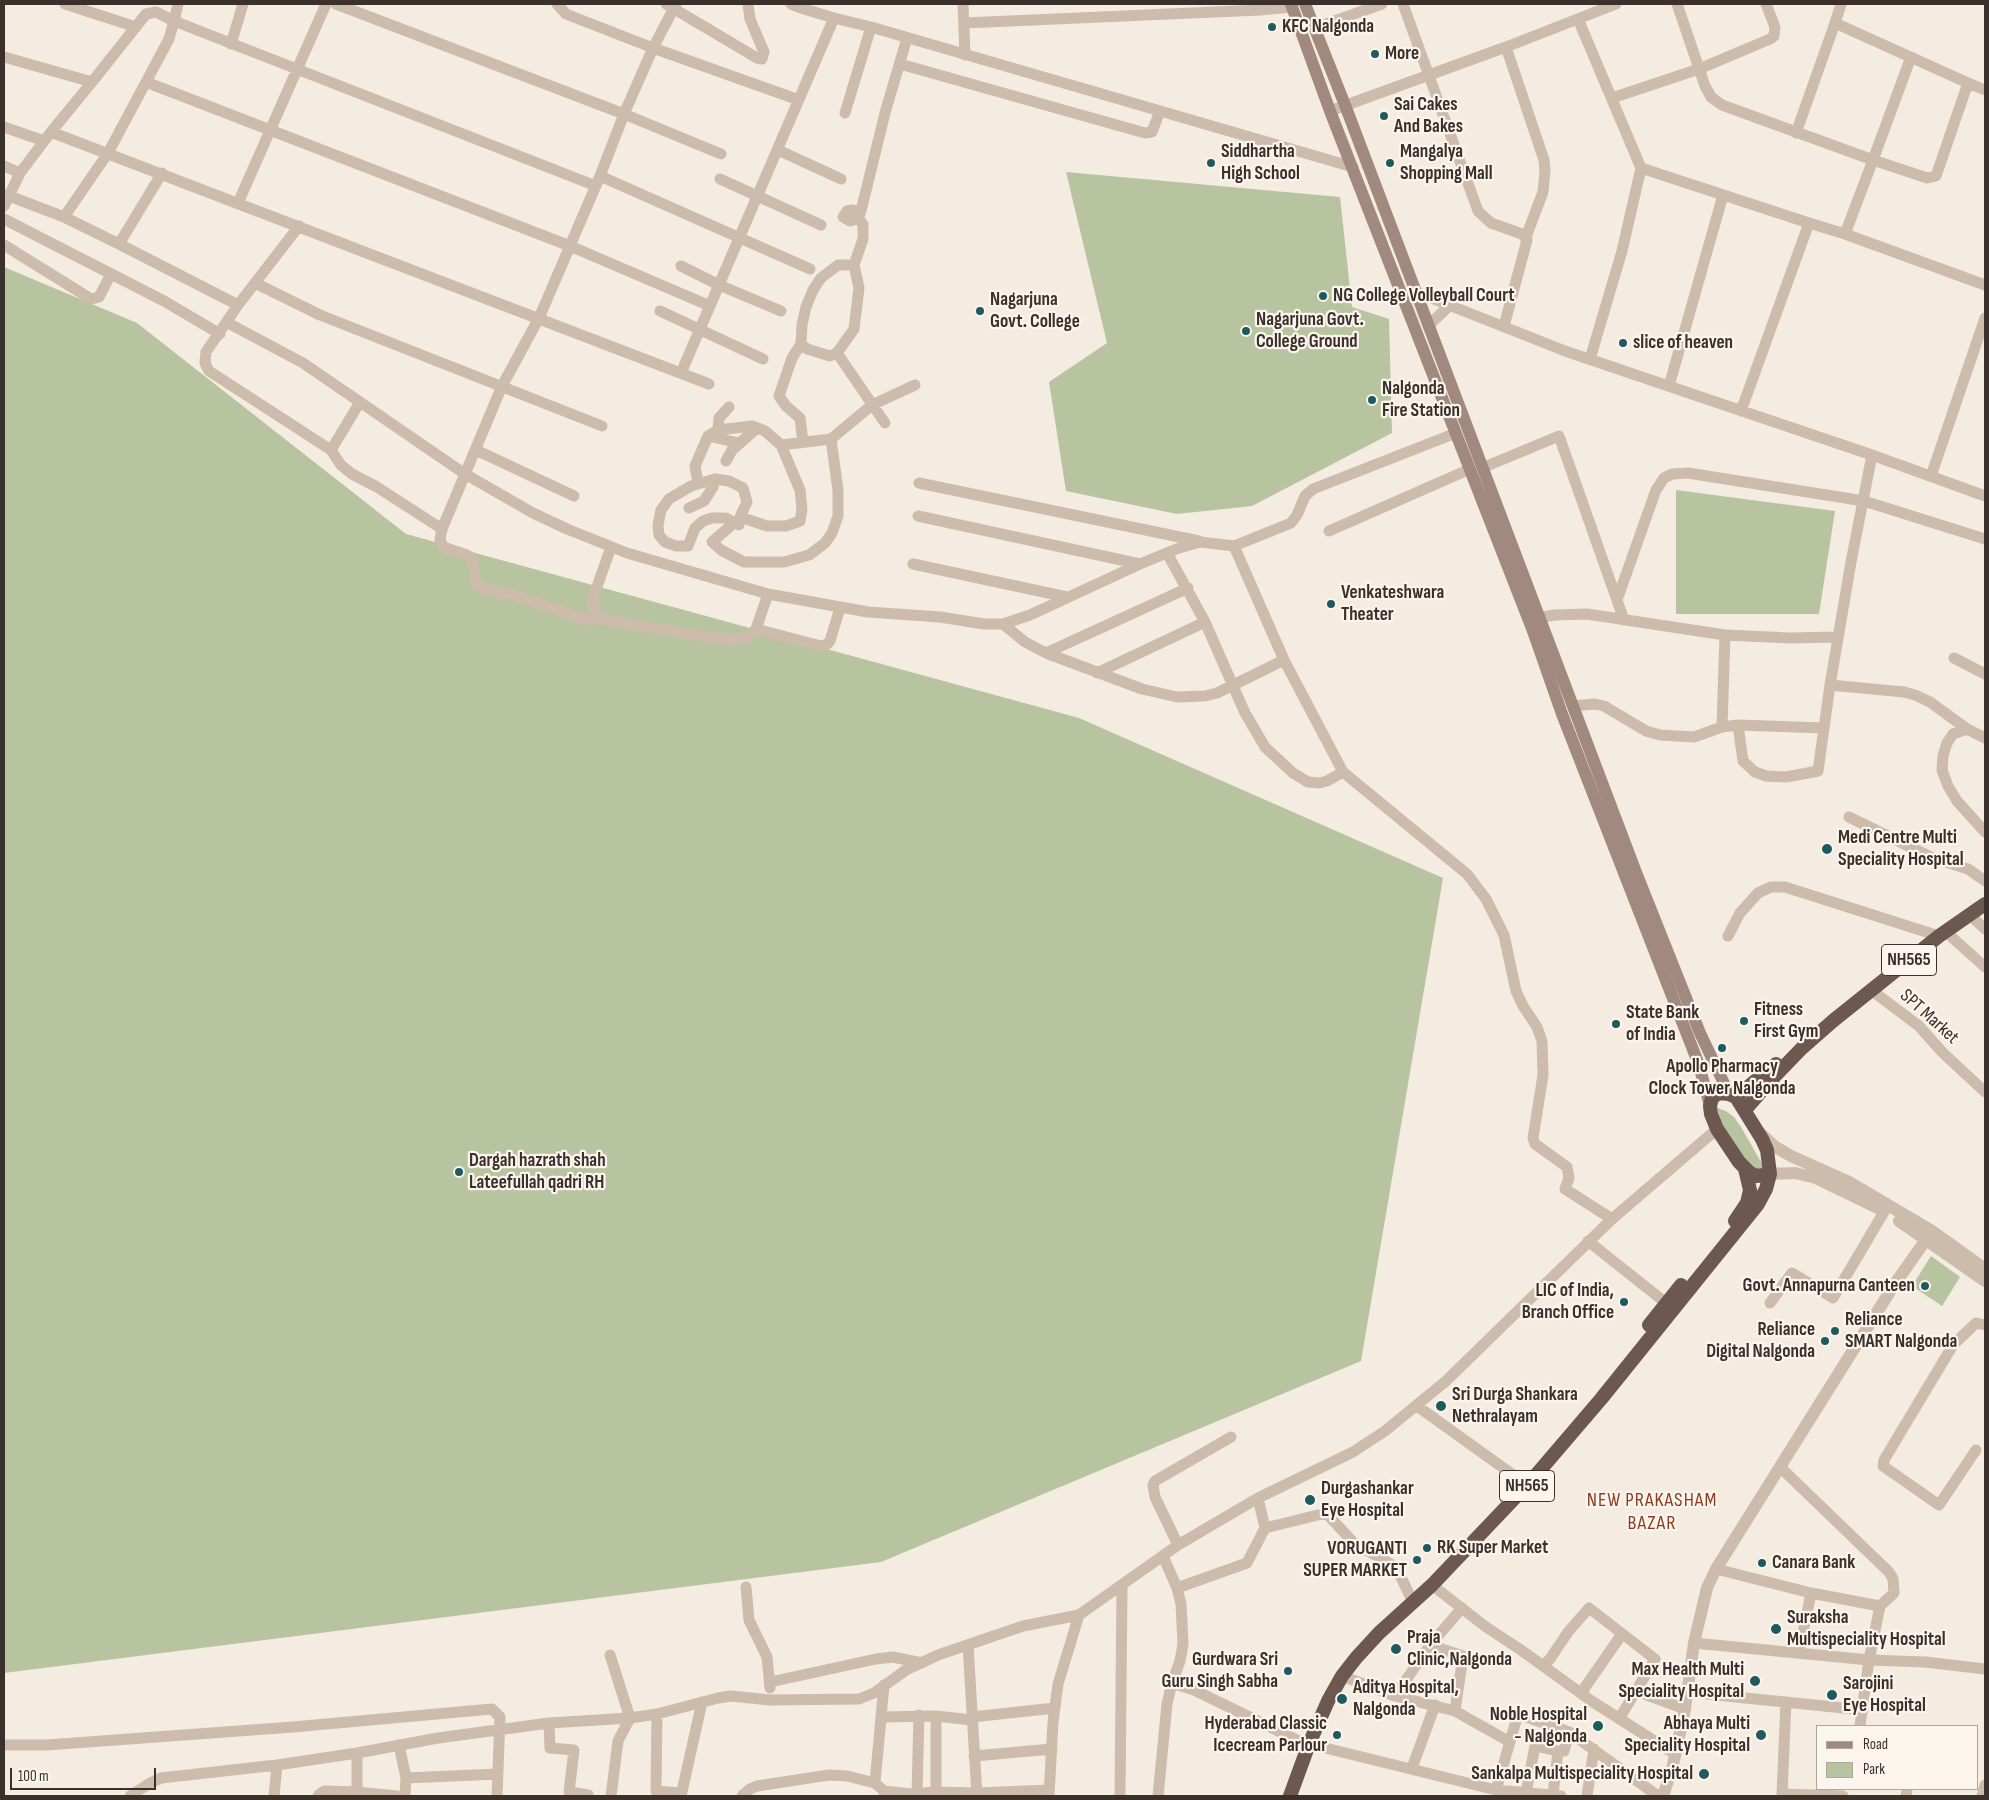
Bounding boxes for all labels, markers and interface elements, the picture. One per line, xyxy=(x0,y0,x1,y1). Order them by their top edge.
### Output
place label: KFC Nalgonda xyxy=(1282,16,1374,38)
marker: KFC Nalgonda xyxy=(1266,21,1278,33)
place label: More xyxy=(1385,43,1419,65)
marker: More xyxy=(1369,48,1381,60)
place label: Sai Cakes And Bakes xyxy=(1394,94,1463,138)
marker: Sai Cakes And Bakes xyxy=(1378,110,1390,122)
place label: Siddhartha High School xyxy=(1221,141,1300,185)
place label: Mangalya Shopping Mall xyxy=(1400,141,1493,185)
marker: Siddhartha High School xyxy=(1205,157,1217,169)
marker: Mangalya Shopping Mall xyxy=(1384,157,1396,169)
place label: NG College Volleyball Court xyxy=(1333,285,1515,307)
place label: Nagarjuna Govt. College xyxy=(990,289,1080,333)
marker: NG College Volleyball Court xyxy=(1317,290,1329,302)
marker: Nagarjuna Govt. College xyxy=(974,305,986,317)
place label: Nagarjuna Govt. College Ground xyxy=(1256,309,1364,353)
marker: Nagarjuna Govt. College Ground xyxy=(1240,325,1252,337)
place label: slice of heaven xyxy=(1633,332,1733,354)
marker: slice of heaven xyxy=(1617,337,1629,349)
place label: Nalgonda Fire Station xyxy=(1382,378,1460,422)
marker: Nalgonda Fire Station xyxy=(1366,394,1378,406)
place label: Venkateshwara Theater xyxy=(1341,582,1444,626)
marker: Venkateshwara Theater xyxy=(1325,598,1337,610)
place label: Medi Centre Multi Speciality Hospital xyxy=(1838,827,1964,871)
marker: Medi Centre Multi Speciality Hospital xyxy=(1820,842,1834,856)
road number: NH565 xyxy=(1882,944,1936,976)
street label: SPT Market xyxy=(1895,985,1963,1049)
place label: Fitness First Gym xyxy=(1754,999,1818,1043)
place label: State Bank of India xyxy=(1626,1002,1699,1046)
marker: Fitness First Gym xyxy=(1738,1015,1750,1027)
marker: State Bank of India xyxy=(1610,1018,1622,1030)
marker: Apollo Pharmacy Clock Tower Nalgonda xyxy=(1716,1042,1728,1054)
place label: Apollo Pharmacy Clock Tower Nalgonda xyxy=(1649,1056,1795,1100)
place label: Dargah hazrath shah Lateefullah qadri RH xyxy=(469,1150,606,1194)
marker: Dargah hazrath shah Lateefullah qadri RH xyxy=(453,1166,465,1178)
place label: Govt. Annapurna Canteen xyxy=(1743,1275,1915,1297)
place label: LIC of India, Branch Office xyxy=(1522,1280,1614,1324)
marker: Govt. Annapurna Canteen xyxy=(1919,1280,1931,1292)
marker: LIC of India, Branch Office xyxy=(1618,1296,1630,1308)
place label: Reliance SMART Nalgonda xyxy=(1845,1309,1957,1353)
place label: Reliance Digital Nalgonda xyxy=(1706,1319,1815,1363)
marker: Reliance SMART Nalgonda xyxy=(1829,1325,1841,1337)
marker: Reliance Digital Nalgonda xyxy=(1819,1335,1831,1347)
place label: Sri Durga Shankara Nethralayam xyxy=(1452,1384,1578,1428)
marker: Sri Durga Shankara Nethralayam xyxy=(1434,1399,1448,1413)
road number: NH565 xyxy=(1500,1470,1554,1502)
place label: Durgashankar Eye Hospital xyxy=(1321,1478,1414,1522)
district label: NEW PRAKASHAM BAZAR xyxy=(1585,1489,1719,1536)
marker: Durgashankar Eye Hospital xyxy=(1303,1493,1317,1507)
place label: RK Super Market xyxy=(1437,1537,1548,1559)
place label: VORUGANTI SUPER MARKET xyxy=(1303,1538,1407,1582)
marker: RK Super Market xyxy=(1421,1542,1433,1554)
place label: Canara Bank xyxy=(1772,1552,1855,1574)
marker: VORUGANTI SUPER MARKET xyxy=(1411,1554,1423,1566)
marker: Canara Bank xyxy=(1756,1557,1768,1569)
place label: Suraksha Multispeciality Hospital xyxy=(1787,1607,1946,1651)
marker: Suraksha Multispeciality Hospital xyxy=(1769,1622,1783,1636)
place label: Praja Clinic,Nalgonda xyxy=(1407,1627,1512,1671)
marker: Praja Clinic,Nalgonda xyxy=(1389,1642,1403,1656)
place label: Gurdwara Sri Guru Singh Sabha xyxy=(1161,1649,1278,1693)
place label: Max Health Multi Speciality Hospital xyxy=(1618,1659,1744,1703)
marker: Gurdwara Sri Guru Singh Sabha xyxy=(1282,1665,1294,1677)
place label: Sarojini Eye Hospital xyxy=(1843,1673,1926,1717)
marker: Max Health Multi Speciality Hospital xyxy=(1748,1674,1762,1688)
place label: Aditya Hospital, Nalgonda xyxy=(1353,1677,1459,1721)
marker: Sarojini Eye Hospital xyxy=(1825,1688,1839,1702)
marker: Aditya Hospital, Nalgonda xyxy=(1335,1692,1349,1706)
place label: Noble Hospital - Nalgonda xyxy=(1490,1704,1587,1748)
place label: Hyderabad Classic Icecream Parlour xyxy=(1204,1713,1327,1757)
place label: Abhaya Multi Speciality Hospital xyxy=(1624,1713,1750,1757)
marker: Noble Hospital - Nalgonda xyxy=(1591,1719,1605,1733)
legend xyxy=(1816,1725,1979,1790)
marker: Abhaya Multi Speciality Hospital xyxy=(1754,1728,1768,1742)
marker: Hyderabad Classic Icecream Parlour xyxy=(1331,1729,1343,1741)
text: Road xyxy=(1863,1735,1888,1754)
scale bar xyxy=(12,1758,159,1790)
text: Park xyxy=(1863,1760,1885,1779)
place label: Sankalpa Multispeciality Hospital xyxy=(1471,1763,1693,1785)
text: 100 m xyxy=(18,1767,49,1786)
marker: Sankalpa Multispeciality Hospital xyxy=(1697,1767,1711,1781)

